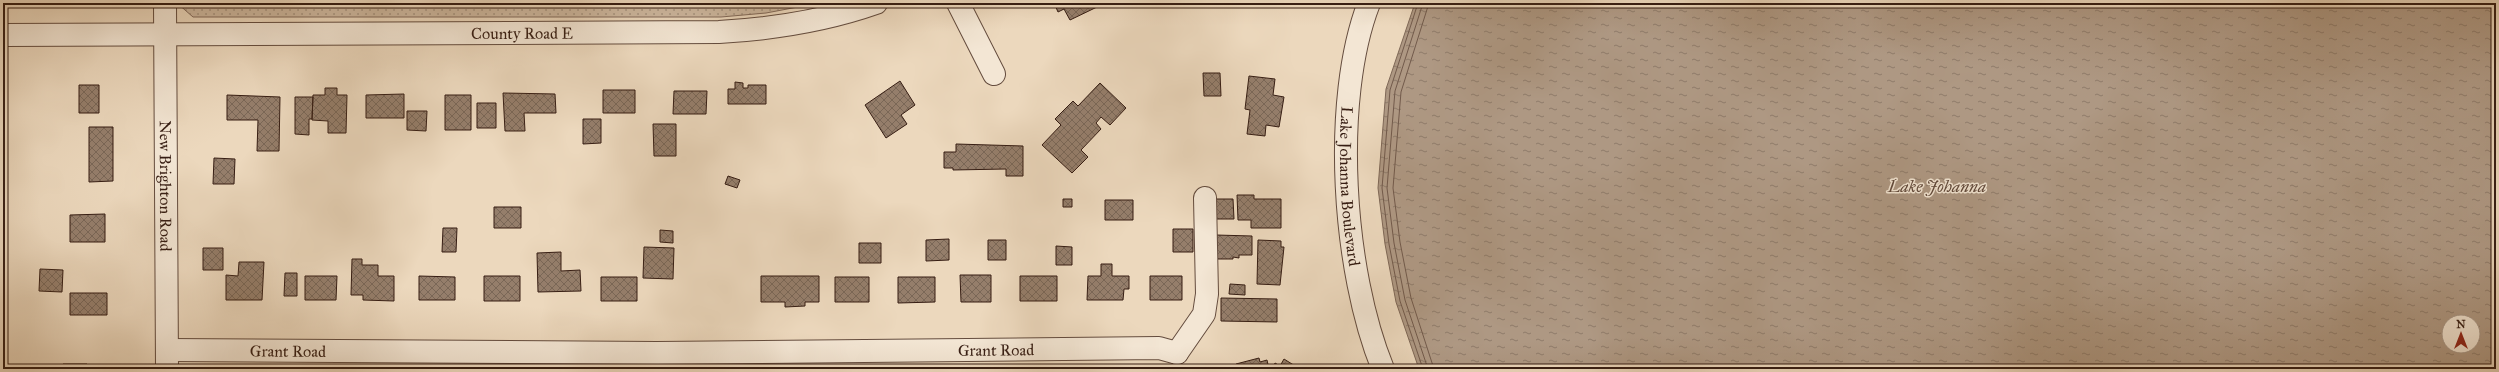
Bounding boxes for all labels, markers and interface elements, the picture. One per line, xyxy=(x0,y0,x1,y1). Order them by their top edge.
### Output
street label: County Road E xyxy=(471,23,573,43)
street label: Lake Johanna Boulevard xyxy=(1335,106,1365,267)
street label: New Brighton Road xyxy=(155,120,176,252)
water label: Lake Johanna xyxy=(1887,176,1986,197)
north arrow xyxy=(2441,314,2481,354)
text: N xyxy=(2456,318,2466,331)
street label: Grant Road xyxy=(958,340,1034,360)
street label: Grant Road xyxy=(250,341,326,360)

